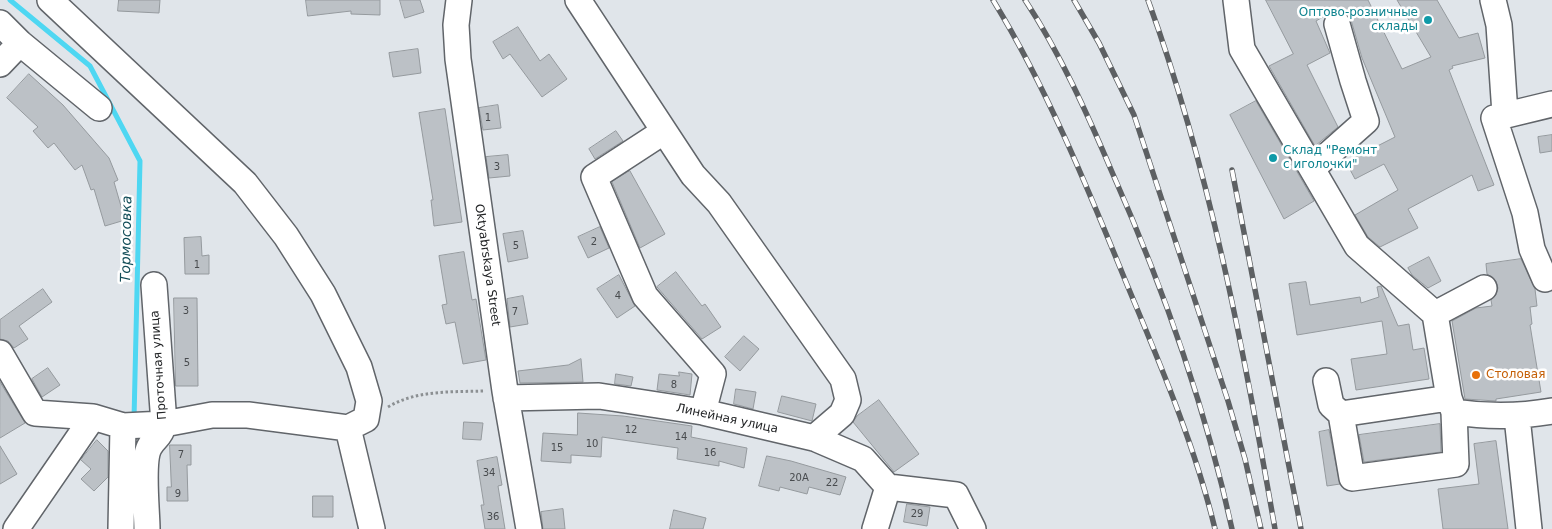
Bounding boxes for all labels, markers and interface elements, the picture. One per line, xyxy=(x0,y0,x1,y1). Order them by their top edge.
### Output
place label: Оптово-розничные склады xyxy=(1299,6,1418,34)
marker: Оптово-розничные склады xyxy=(1422,14,1434,26)
house number: 1 xyxy=(485,112,491,124)
place label: Склад "Ремонт с иголочки" xyxy=(1283,144,1377,172)
marker: Склад "Ремонт с иголочки" xyxy=(1267,152,1279,164)
house number: 3 xyxy=(494,161,500,173)
water label: Тормосовка xyxy=(118,196,136,282)
street label: Oktyabrskaya Street xyxy=(471,203,503,327)
house number: 2 xyxy=(591,236,597,248)
house number: 5 xyxy=(513,240,519,252)
house number: 1 xyxy=(194,259,200,271)
house number: 4 xyxy=(615,290,621,302)
house number: 3 xyxy=(183,305,189,317)
house number: 7 xyxy=(512,306,518,318)
street label: Проточная улица xyxy=(148,310,170,420)
house number: 5 xyxy=(184,357,190,369)
place label: Столовая xyxy=(1486,368,1545,382)
marker: Столовая xyxy=(1470,369,1482,381)
house number: 8 xyxy=(671,379,677,391)
street label: Линейная улица xyxy=(675,401,779,437)
house number: 12 xyxy=(625,424,637,436)
house number: 14 xyxy=(675,431,687,443)
house number: 10 xyxy=(586,438,598,450)
house number: 15 xyxy=(551,442,563,454)
house number: 16 xyxy=(704,447,716,459)
house number: 7 xyxy=(178,449,184,461)
house number: 34 xyxy=(483,467,495,479)
house number: 20А xyxy=(789,472,809,484)
house number: 22 xyxy=(826,477,838,489)
house number: 9 xyxy=(175,488,181,500)
house number: 29 xyxy=(911,508,923,520)
house number: 36 xyxy=(487,511,499,523)

